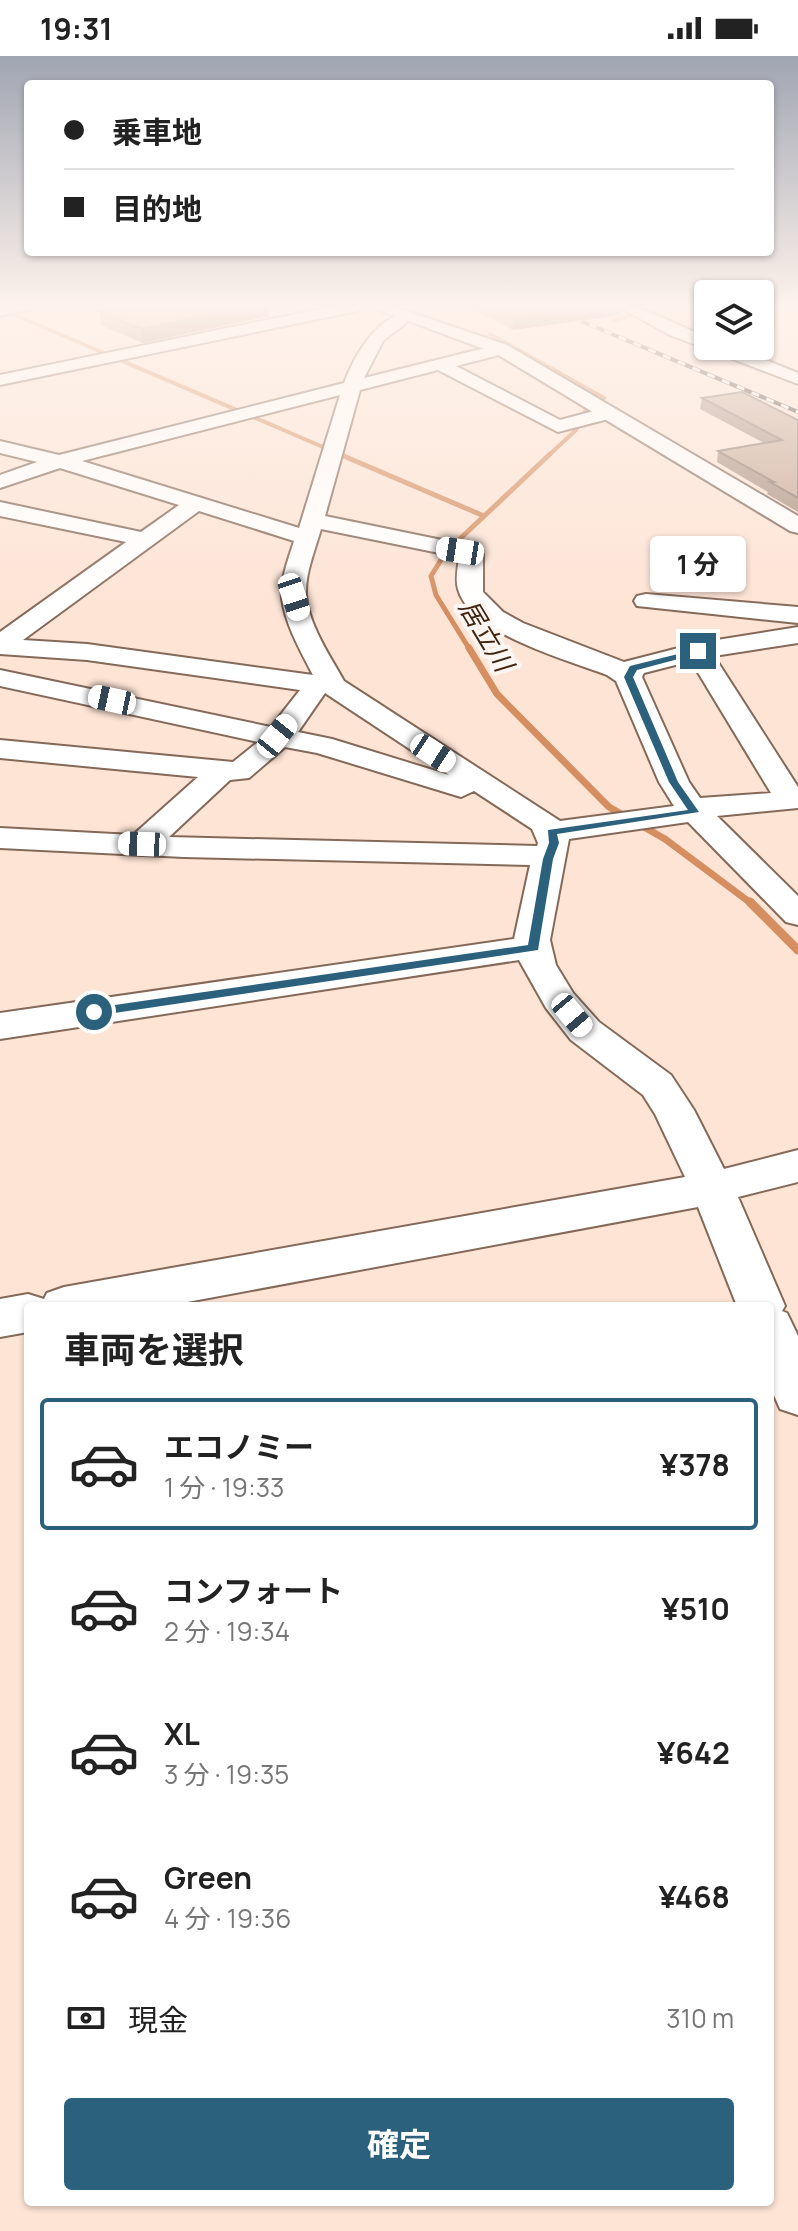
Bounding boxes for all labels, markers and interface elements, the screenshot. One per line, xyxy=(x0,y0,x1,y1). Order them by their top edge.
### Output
text: 19:31 xyxy=(40,8,113,49)
text: 乗車地 xyxy=(112,111,202,152)
text: 目的地 xyxy=(112,188,202,229)
map controls xyxy=(694,280,774,360)
button: layers xyxy=(694,280,774,360)
car xyxy=(434,535,486,567)
callout: 1 分 xyxy=(650,535,746,591)
text: 1 分 xyxy=(677,546,719,582)
car xyxy=(275,570,313,624)
water label: 居立川 xyxy=(451,592,524,680)
route end xyxy=(680,633,716,669)
car xyxy=(86,683,138,717)
car xyxy=(253,710,301,762)
car xyxy=(406,730,460,776)
car xyxy=(118,831,166,857)
car xyxy=(547,989,597,1041)
route start xyxy=(76,994,112,1030)
text: 車両を選択 xyxy=(64,1325,244,1374)
text: エコノミー xyxy=(164,1426,314,1467)
icon: car xyxy=(68,1428,140,1500)
text: ¥378 xyxy=(660,1444,730,1485)
text: 1 分 · 19:33 xyxy=(164,1469,284,1505)
text: コンフォート xyxy=(164,1570,343,1611)
icon: car xyxy=(68,1572,140,1644)
text: ¥510 xyxy=(661,1588,730,1629)
text: 2 分 · 19:34 xyxy=(164,1613,290,1649)
text: XL xyxy=(164,1713,200,1754)
icon: car xyxy=(68,1716,140,1788)
text: ¥642 xyxy=(657,1732,730,1773)
text: 3 分 · 19:35 xyxy=(164,1756,289,1792)
text: Green xyxy=(164,1857,252,1898)
icon: car xyxy=(68,1860,140,1932)
text: ¥468 xyxy=(658,1876,730,1917)
text: 4 分 · 19:36 xyxy=(164,1900,291,1936)
icon: cash xyxy=(64,1996,108,2040)
text: 現金 xyxy=(128,1999,188,2040)
text: 310 m xyxy=(666,2000,734,2036)
button: 確定 xyxy=(64,2098,734,2190)

